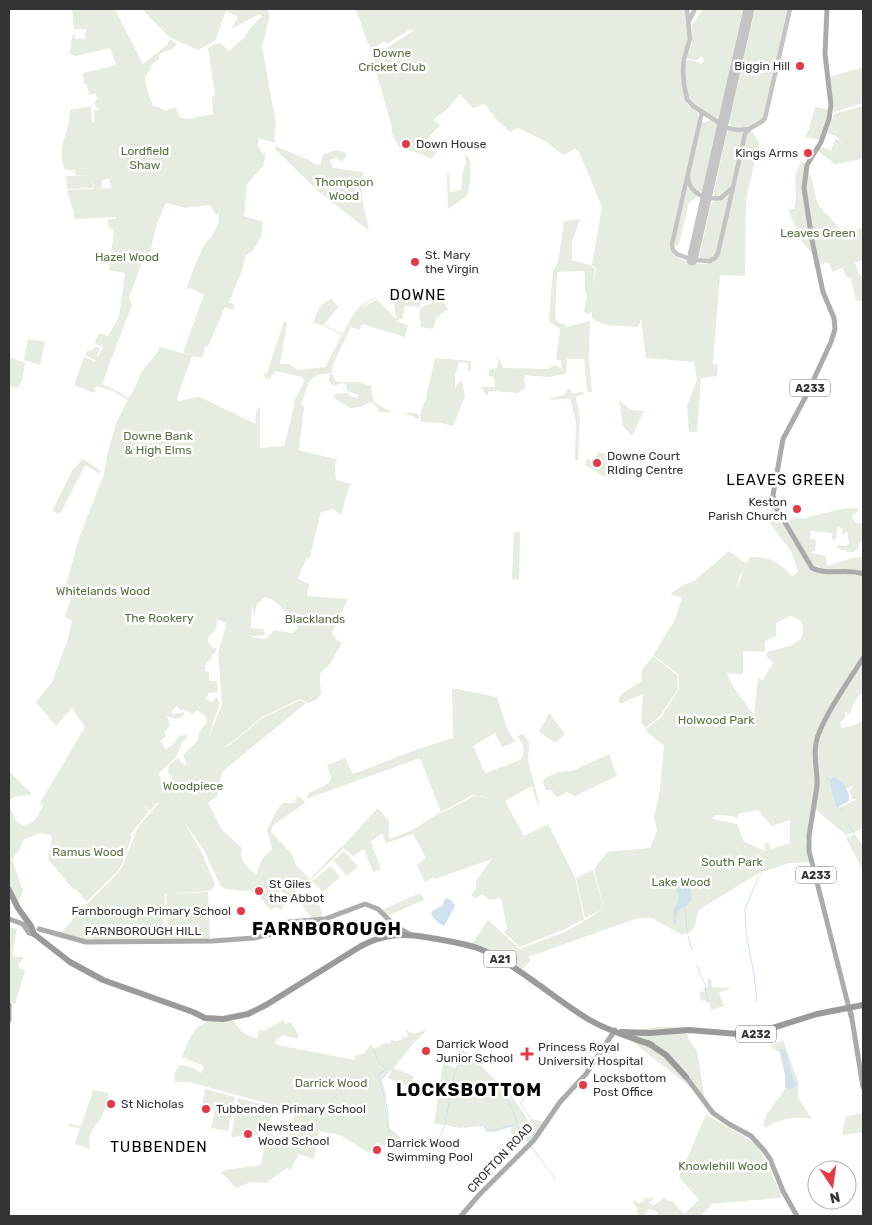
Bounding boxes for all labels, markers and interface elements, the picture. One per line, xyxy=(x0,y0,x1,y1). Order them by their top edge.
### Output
park label: Downe Cricket Club xyxy=(358,46,426,74)
place label: Biggin Hill xyxy=(734,59,790,73)
marker: Biggin Hill xyxy=(794,60,806,72)
place label: Down House xyxy=(416,137,487,151)
marker: Down House xyxy=(400,138,412,150)
park label: Lordfield Shaw xyxy=(121,144,169,172)
place label: Kings Arms xyxy=(735,146,798,160)
marker: Kings Arms xyxy=(802,147,814,159)
park label: Thompson Wood xyxy=(314,175,374,203)
park label: Leaves Green xyxy=(780,226,856,240)
place label: St. Mary the Virgin xyxy=(425,248,479,276)
park label: Hazel Wood xyxy=(95,250,159,264)
marker: St. Mary the Virgin xyxy=(409,256,421,268)
district label: DOWNE xyxy=(390,286,446,304)
road number: A233 xyxy=(790,379,830,396)
park label: Downe Bank & High Elms xyxy=(123,429,194,457)
place label: Downe Court RIding Centre xyxy=(607,449,684,477)
marker: Downe Court RIding Centre xyxy=(591,457,603,469)
district label: LEAVES GREEN xyxy=(726,471,846,489)
place label: Keston Parish Church xyxy=(708,495,787,523)
marker: Keston Parish Church xyxy=(791,503,803,515)
park label: Whitelands Wood xyxy=(56,584,150,598)
park label: The Rookery xyxy=(124,611,194,625)
park label: Blacklands xyxy=(285,612,345,626)
park label: Holwood Park xyxy=(678,713,755,727)
park label: Woodpiece xyxy=(163,779,223,793)
park label: Ramus Wood xyxy=(52,845,124,859)
park label: South Park xyxy=(701,855,764,869)
road number: A233 xyxy=(796,866,836,884)
park label: Lake Wood xyxy=(651,875,711,889)
place label: St Giles the Abbot xyxy=(269,877,324,905)
marker: St Giles the Abbot xyxy=(253,885,265,897)
place label: Farnborough Primary School xyxy=(72,904,231,918)
marker: Farnborough Primary School xyxy=(235,905,247,917)
district label: FARNBOROUGH xyxy=(252,918,402,940)
street label: FARNBOROUGH HILL xyxy=(85,924,201,938)
road number: A21 xyxy=(484,951,516,968)
road number: A232 xyxy=(736,1026,776,1042)
place label: Darrick Wood Junior School xyxy=(436,1037,513,1065)
place label: Princess Royal University Hospital xyxy=(538,1040,643,1068)
marker: Darrick Wood Junior School xyxy=(420,1045,432,1057)
marker: Princess Royal University Hospital xyxy=(520,1047,534,1061)
place label: Locksbottom Post Office xyxy=(593,1071,666,1099)
park label: Darrick Wood xyxy=(295,1076,367,1090)
district label: LOCKSBOTTOM xyxy=(396,1079,542,1101)
marker: Locksbottom Post Office xyxy=(577,1079,589,1091)
place label: St Nicholas xyxy=(121,1097,184,1111)
marker: St Nicholas xyxy=(105,1098,117,1110)
place label: Tubbenden Primary School xyxy=(216,1102,366,1116)
marker: Tubbenden Primary School xyxy=(200,1103,212,1115)
place label: Newstead Wood School xyxy=(258,1120,329,1148)
street label: CROFTON ROAD xyxy=(464,1121,536,1195)
marker: Newstead Wood School xyxy=(242,1128,254,1140)
place label: Darrick Wood Swimming Pool xyxy=(387,1136,473,1164)
district label: TUBBENDEN xyxy=(110,1138,208,1156)
marker: Darrick Wood Swimming Pool xyxy=(371,1144,383,1156)
park label: Knowlehill Wood xyxy=(678,1159,768,1173)
north arrow xyxy=(807,1160,857,1210)
text: N xyxy=(828,1188,842,1207)

